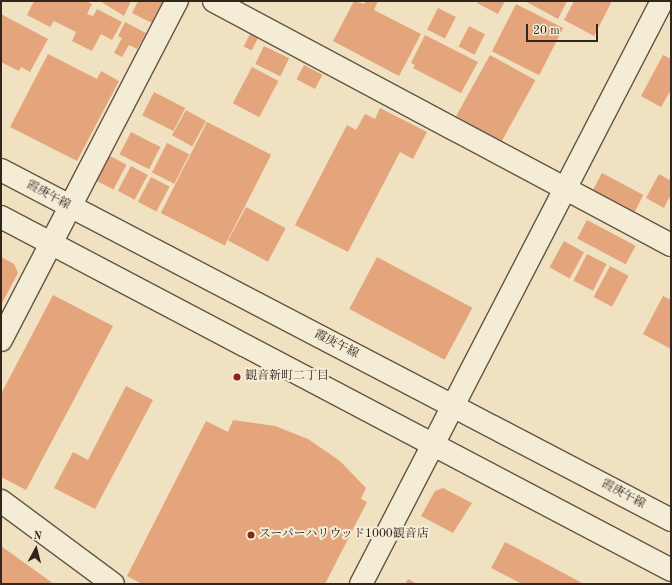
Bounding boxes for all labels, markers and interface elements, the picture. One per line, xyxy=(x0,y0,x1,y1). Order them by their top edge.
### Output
scale bar xyxy=(528,16,600,42)
text: 20 m xyxy=(533,25,560,37)
street label: 霞庚午線 xyxy=(23,178,73,214)
street label: 霞庚午線 xyxy=(311,328,361,362)
place label: 観音新町二丁目 xyxy=(245,370,329,384)
marker: 観音新町二丁目 xyxy=(232,372,242,382)
street label: 霞庚午線 xyxy=(598,477,648,513)
place label: スーパーハリウッド1000観音店 xyxy=(259,528,430,542)
north arrow xyxy=(16,529,56,569)
marker: スーパーハリウッド1000観音店 xyxy=(246,530,256,540)
text: N xyxy=(33,531,42,543)

